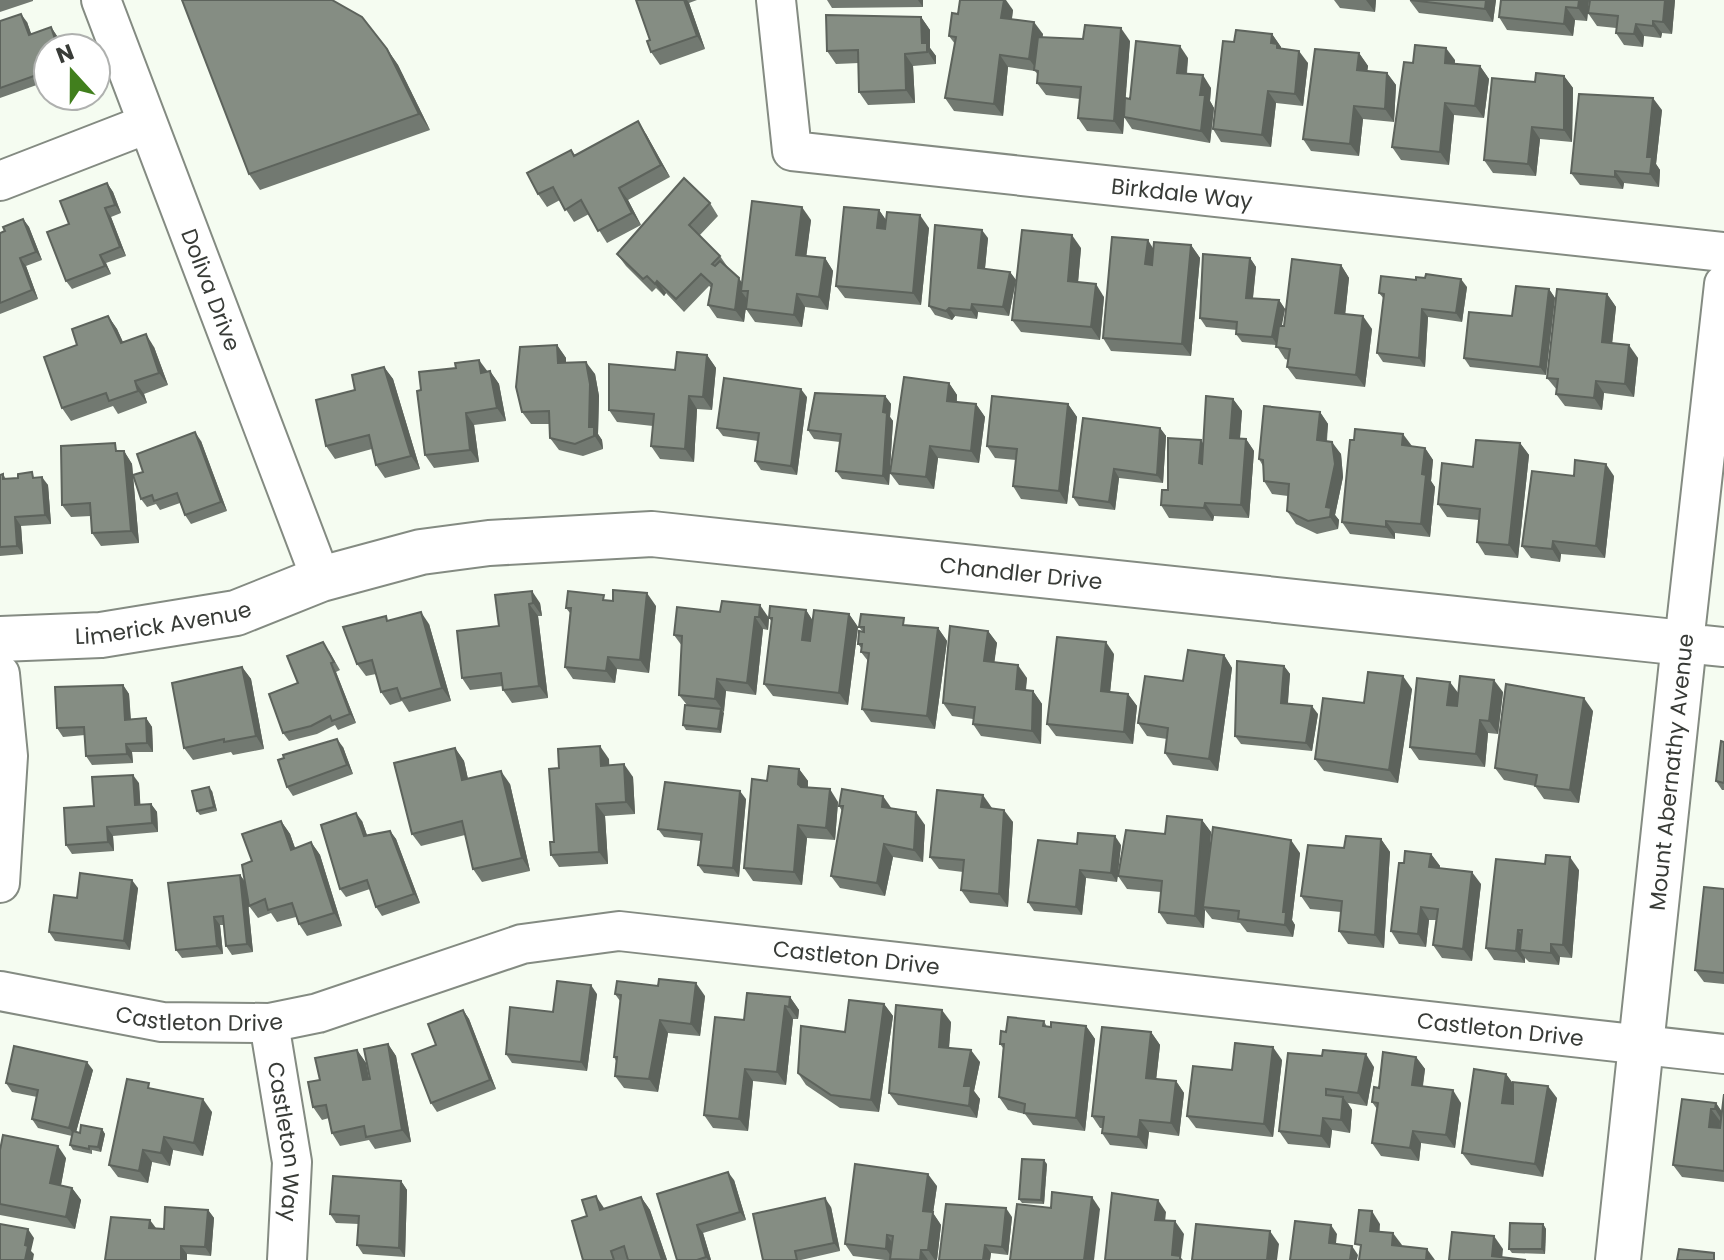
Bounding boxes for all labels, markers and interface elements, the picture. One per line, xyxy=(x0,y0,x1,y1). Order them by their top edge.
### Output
north arrow xyxy=(32,32,112,112)
text: N xyxy=(52,36,78,71)
street label: Birkdale Way xyxy=(1110,171,1255,217)
street label: Doliva Drive xyxy=(173,224,248,356)
street label: Chandler Drive xyxy=(938,549,1104,597)
street label: Limerick Avenue xyxy=(74,593,256,653)
street label: Mount Abernathy Avenue xyxy=(1642,632,1701,912)
street label: Castleton Drive xyxy=(771,933,941,983)
street label: Castleton Drive xyxy=(113,998,286,1039)
street label: Castleton Drive xyxy=(1415,1005,1585,1054)
street label: Castleton Way xyxy=(260,1059,308,1223)

